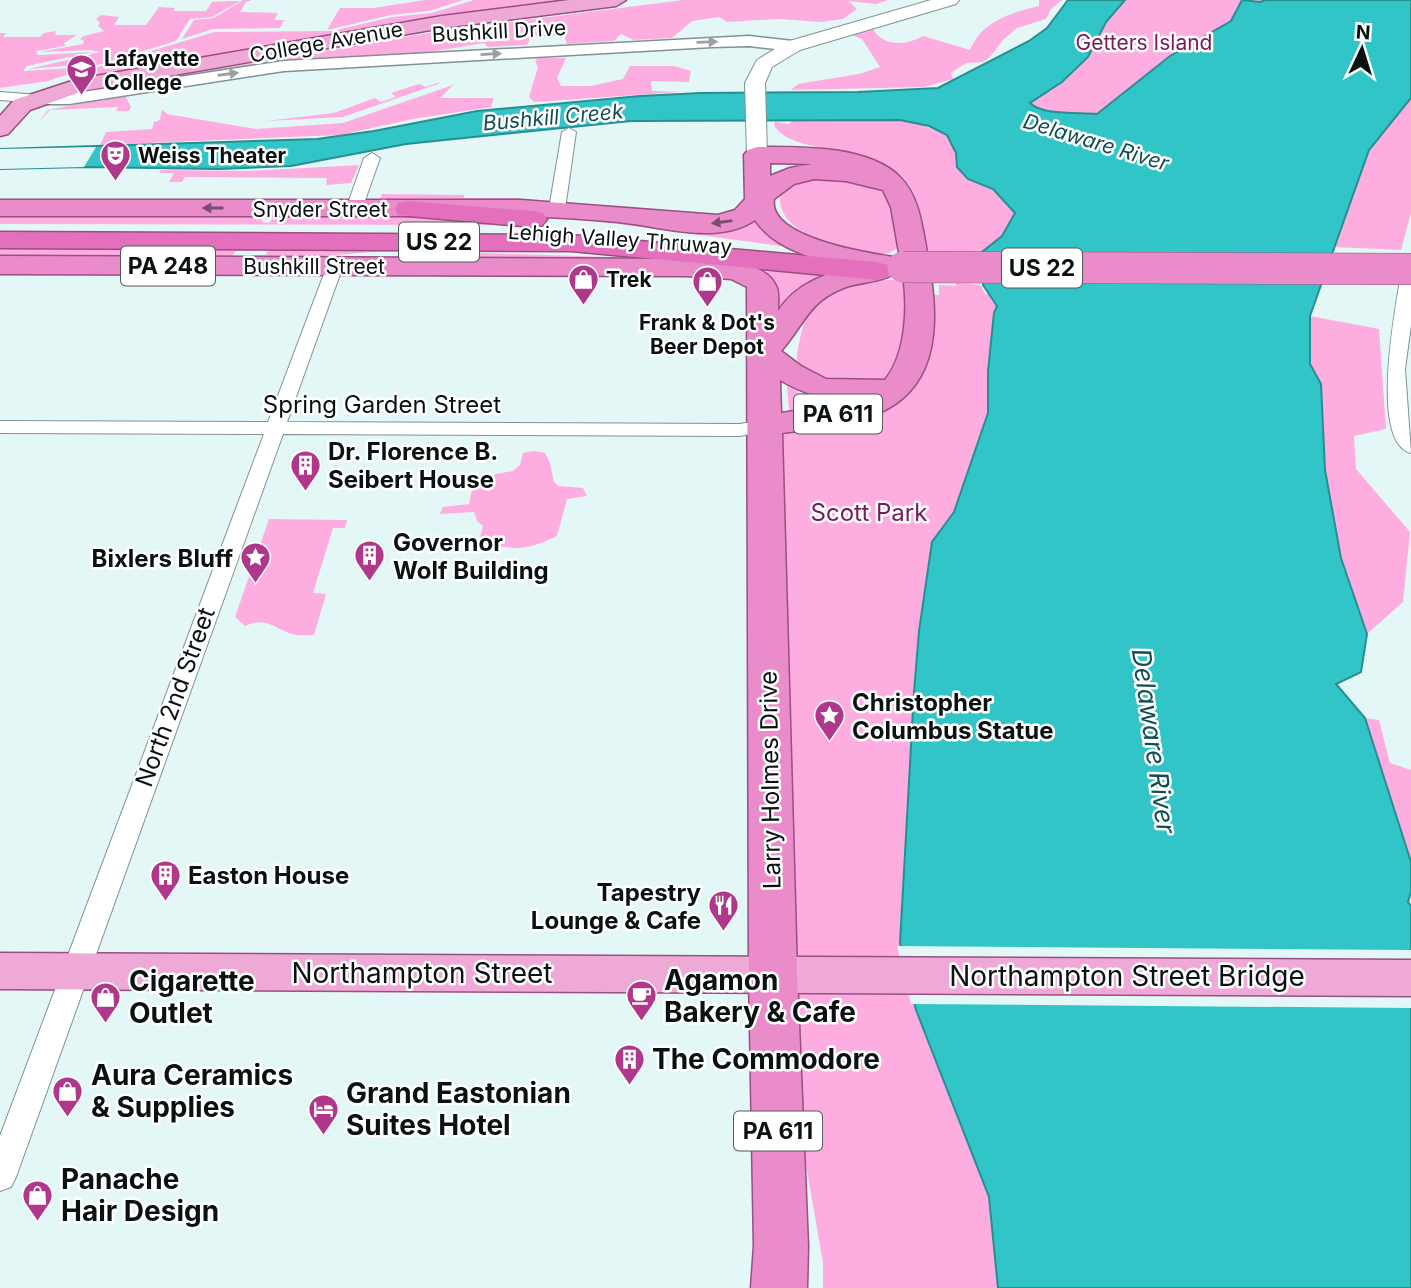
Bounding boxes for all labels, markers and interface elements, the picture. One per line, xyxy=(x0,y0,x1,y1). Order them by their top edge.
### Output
north arrow xyxy=(1327,14,1397,84)
street label: Bushkill Drive xyxy=(431,15,567,47)
street label: College Avenue xyxy=(247,16,405,68)
text: N xyxy=(1355,21,1371,45)
park label: Getters Island xyxy=(1076,30,1212,55)
one-way arrow xyxy=(696,37,718,48)
place label: Lafayette College xyxy=(104,46,200,95)
one-way arrow xyxy=(481,49,503,60)
school or university icon: Lafayette College xyxy=(64,53,98,97)
one-way arrow xyxy=(217,68,239,79)
water label: Bushkill Creek xyxy=(482,98,625,136)
water label: Delaware River xyxy=(1020,108,1173,176)
theatre icon: Weiss Theater xyxy=(98,138,132,182)
place label: Weiss Theater xyxy=(138,143,286,168)
street label: Snyder Street xyxy=(252,197,388,222)
one-way arrow xyxy=(201,203,223,214)
one-way arrow xyxy=(711,217,733,228)
street label: Lehigh Valley Thruway xyxy=(507,219,733,259)
road number: US 22 xyxy=(399,222,479,262)
road number: PA 248 xyxy=(121,246,215,286)
road number: US 22 xyxy=(1002,248,1082,288)
street label: Bushkill Street xyxy=(243,254,385,279)
shop icon: Trek xyxy=(566,262,600,306)
shop icon: Frank & Dot's Beer Depot xyxy=(690,265,724,309)
place label: Trek xyxy=(606,267,652,292)
place label: Frank & Dot's Beer Depot xyxy=(639,310,775,359)
street label: Spring Garden Street xyxy=(263,390,501,419)
road number: PA 611 xyxy=(794,394,882,434)
place label: Dr. Florence B. Seibert House xyxy=(328,437,498,494)
building icon: Dr. Florence B. Seibert House xyxy=(288,448,322,492)
park label: Scott Park xyxy=(811,498,927,527)
place label: Governor Wolf Building xyxy=(393,528,549,585)
building icon: Governor Wolf Building xyxy=(353,539,387,583)
place icon: Bixlers Bluff xyxy=(239,541,273,585)
place label: Bixlers Bluff xyxy=(92,544,233,573)
street label: North 2nd Street xyxy=(129,603,221,791)
water label: Delaware River xyxy=(1126,647,1182,837)
street label: Larry Holmes Drive xyxy=(754,671,786,889)
place label: Christopher Columbus Statue xyxy=(852,688,1054,745)
place icon: Christopher Columbus Statue xyxy=(812,699,846,743)
building icon: Easton House xyxy=(148,858,182,902)
place label: Easton House xyxy=(188,861,349,890)
place label: Tapestry Lounge & Cafe xyxy=(531,878,702,935)
restaurant icon: Tapestry Lounge & Cafe xyxy=(707,889,741,933)
street label: Northampton Street xyxy=(291,956,553,990)
street label: Northampton Street Bridge xyxy=(949,959,1305,993)
place label: Agamon Bakery & Cafe xyxy=(664,963,856,1029)
place label: Cigarette Outlet xyxy=(129,964,255,1030)
cafe icon: Agamon Bakery & Cafe xyxy=(624,979,658,1023)
shop icon: Cigarette Outlet xyxy=(89,980,123,1024)
building icon: The Commodore xyxy=(612,1042,646,1086)
place label: The Commodore xyxy=(652,1042,880,1076)
place label: Aura Ceramics & Supplies xyxy=(91,1058,293,1124)
shop icon: Aura Ceramics & Supplies xyxy=(51,1074,85,1118)
place label: Grand Eastonian Suites Hotel xyxy=(346,1076,571,1142)
hotel icon: Grand Eastonian Suites Hotel xyxy=(306,1092,340,1136)
road number: PA 611 xyxy=(734,1112,822,1150)
place label: Panache Hair Design xyxy=(61,1162,219,1228)
shop icon: Panache Hair Design xyxy=(21,1178,55,1222)

